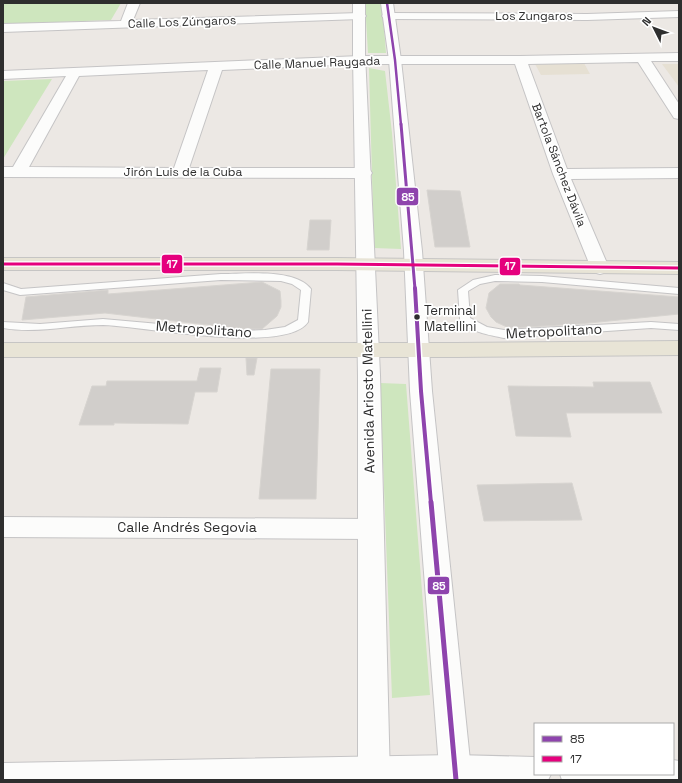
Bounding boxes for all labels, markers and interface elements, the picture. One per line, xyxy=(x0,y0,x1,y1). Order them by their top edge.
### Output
street label: Los Zungaros xyxy=(495,8,573,24)
north arrow xyxy=(634,8,674,48)
street label: Calle Los Zúngaros xyxy=(128,12,236,32)
text: N xyxy=(639,14,654,29)
street label: Calle Manuel Raygada xyxy=(254,53,381,73)
street label: Bartola Sánchez Dávila xyxy=(528,101,590,229)
street label: Jirón Luis de la Cuba xyxy=(124,164,243,180)
line badge: 85 xyxy=(396,187,419,206)
text: 85 xyxy=(401,190,415,204)
line badge: 17 xyxy=(161,254,183,274)
text: 17 xyxy=(166,257,178,271)
line badge: 17 xyxy=(499,257,521,276)
text: 17 xyxy=(504,259,516,273)
place label: Terminal Matellini xyxy=(424,302,476,335)
street label: Avenida Ariosto Matellini xyxy=(358,308,378,474)
marker: Terminal Matellini xyxy=(412,312,422,322)
street label: Metropolitano xyxy=(155,317,253,341)
street label: Metropolitano xyxy=(505,319,603,343)
street label: Calle Andrés Segovia xyxy=(117,518,257,536)
line badge: 85 xyxy=(427,576,450,595)
text: 85 xyxy=(432,579,446,593)
legend xyxy=(534,723,674,775)
text: 85 xyxy=(570,731,585,747)
text: 17 xyxy=(570,751,582,767)

